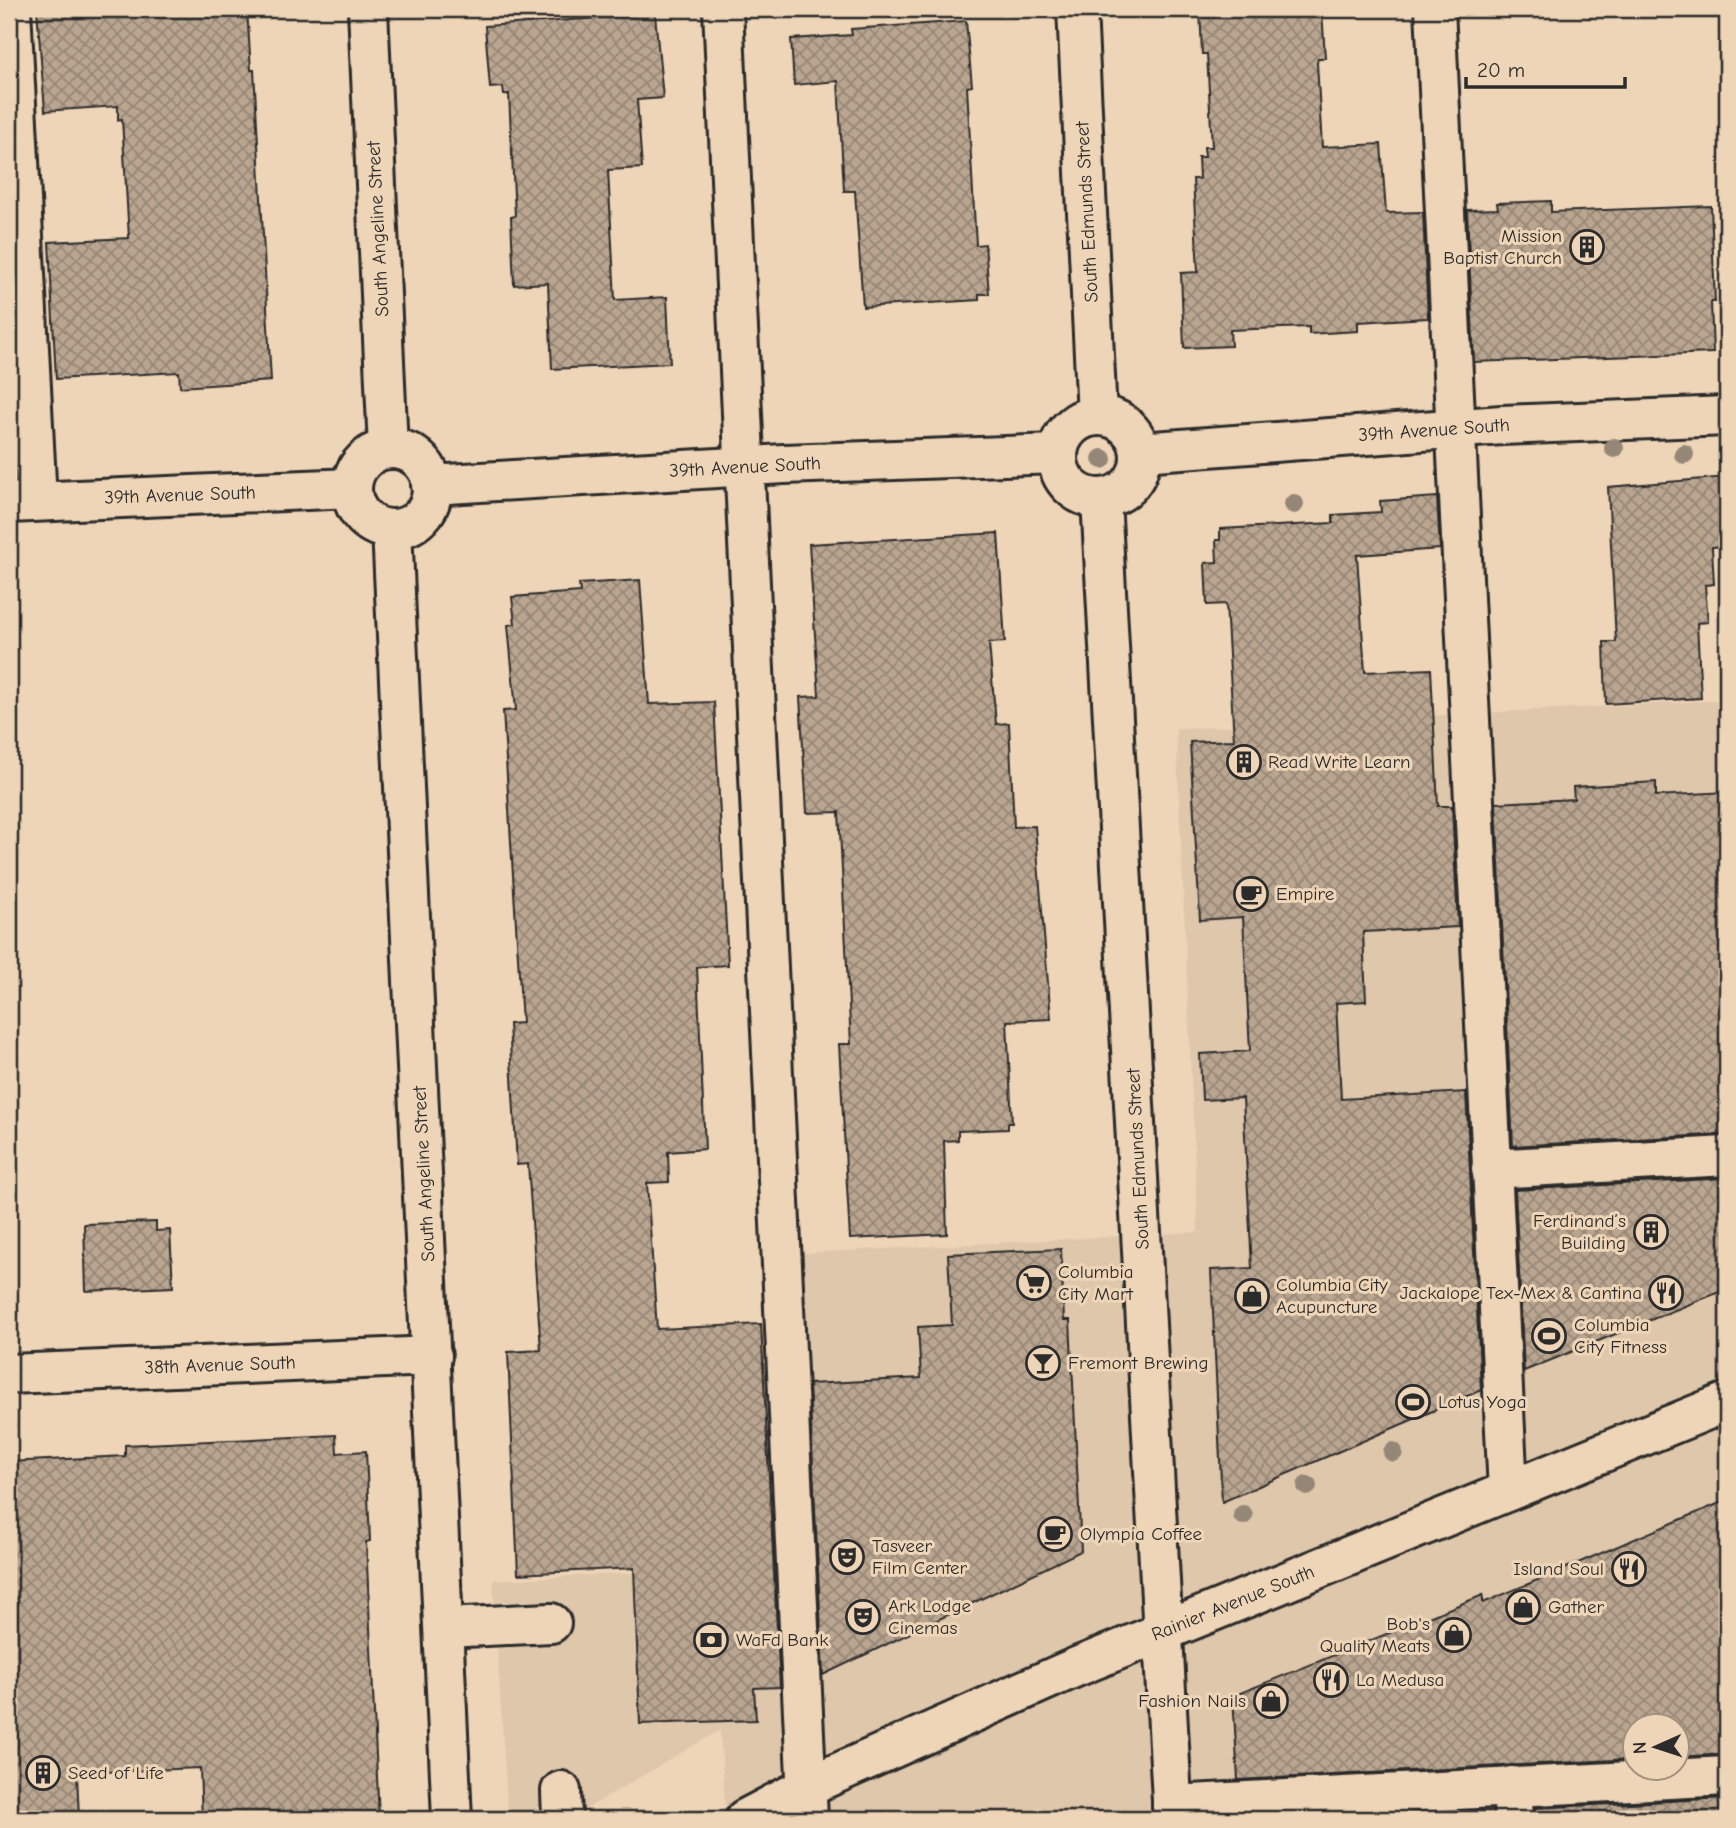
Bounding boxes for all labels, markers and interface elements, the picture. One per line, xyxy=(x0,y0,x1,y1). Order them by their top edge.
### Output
scale bar xyxy=(1466,46,1626,90)
text: 20 m xyxy=(1477,58,1525,82)
street label: South Edmunds Street xyxy=(1071,120,1103,303)
street label: South Angeline Street xyxy=(362,140,394,317)
place label: Mission Baptist Church xyxy=(1443,225,1562,269)
building icon: Mission Baptist Church xyxy=(1568,228,1606,266)
street label: 39th Avenue South xyxy=(1358,414,1510,446)
street label: 39th Avenue South xyxy=(669,452,821,482)
street label: 39th Avenue South xyxy=(104,481,256,509)
building icon: Read Write Learn xyxy=(1225,743,1263,781)
place label: Read Write Learn xyxy=(1268,751,1410,773)
cafe icon: Empire xyxy=(1232,875,1270,913)
place label: Empire xyxy=(1276,883,1334,905)
street label: South Edmunds Street xyxy=(1122,1067,1154,1250)
street label: South Angeline Street xyxy=(408,1085,440,1262)
place label: Ferdinand’s Building xyxy=(1533,1210,1626,1254)
building icon: Ferdinand’s Building xyxy=(1632,1213,1670,1251)
place label: Columbia City Mart xyxy=(1058,1261,1134,1305)
supermarket icon: Columbia City Mart xyxy=(1015,1264,1053,1302)
place label: Columbia City Acupuncture xyxy=(1276,1274,1388,1318)
restaurant icon: Jackalope Tex-Mex & Cantina xyxy=(1647,1274,1685,1312)
shop icon: Columbia City Acupuncture xyxy=(1233,1277,1271,1315)
place label: Jackalope Tex-Mex & Cantina xyxy=(1400,1282,1642,1304)
place label: Columbia City Fitness xyxy=(1574,1314,1667,1358)
sports icon: Columbia City Fitness xyxy=(1530,1317,1568,1355)
bar icon: Fremont Brewing xyxy=(1024,1344,1062,1382)
street label: 38th Avenue South xyxy=(144,1351,296,1379)
place label: Fremont Brewing xyxy=(1068,1352,1208,1374)
sports icon: Lotus Yoga xyxy=(1394,1383,1432,1421)
place label: Lotus Yoga xyxy=(1438,1391,1527,1413)
cafe icon: Olympia Coffee xyxy=(1036,1515,1074,1553)
place label: Olympia Coffee xyxy=(1080,1523,1202,1545)
place label: Tasveer Film Center xyxy=(872,1535,968,1579)
theatre icon: Tasveer Film Center xyxy=(828,1538,866,1576)
restaurant icon: Island Soul xyxy=(1610,1550,1648,1588)
place label: Island Soul xyxy=(1513,1558,1604,1580)
street label: Rainier Avenue South xyxy=(1148,1560,1318,1646)
shop icon: Gather xyxy=(1504,1588,1542,1626)
place label: Ark Lodge Cinemas xyxy=(888,1595,971,1639)
place label: Gather xyxy=(1548,1596,1605,1618)
theatre icon: Ark Lodge Cinemas xyxy=(844,1598,882,1636)
place label: Bob's Quality Meats xyxy=(1320,1613,1430,1657)
shop icon: Bob's Quality Meats xyxy=(1435,1616,1473,1654)
bank icon: WaFd Bank xyxy=(692,1621,730,1659)
place label: WaFd Bank xyxy=(736,1629,829,1651)
restaurant icon: La Medusa xyxy=(1312,1661,1350,1699)
place label: La Medusa xyxy=(1356,1669,1444,1691)
shop icon: Fashion Nails xyxy=(1252,1682,1290,1720)
place label: Fashion Nails xyxy=(1138,1690,1246,1712)
north arrow xyxy=(1620,1713,1690,1783)
text: N xyxy=(1629,1741,1651,1755)
building icon: Seed of Life xyxy=(24,1754,62,1792)
place label: Seed of Life xyxy=(68,1762,164,1784)

